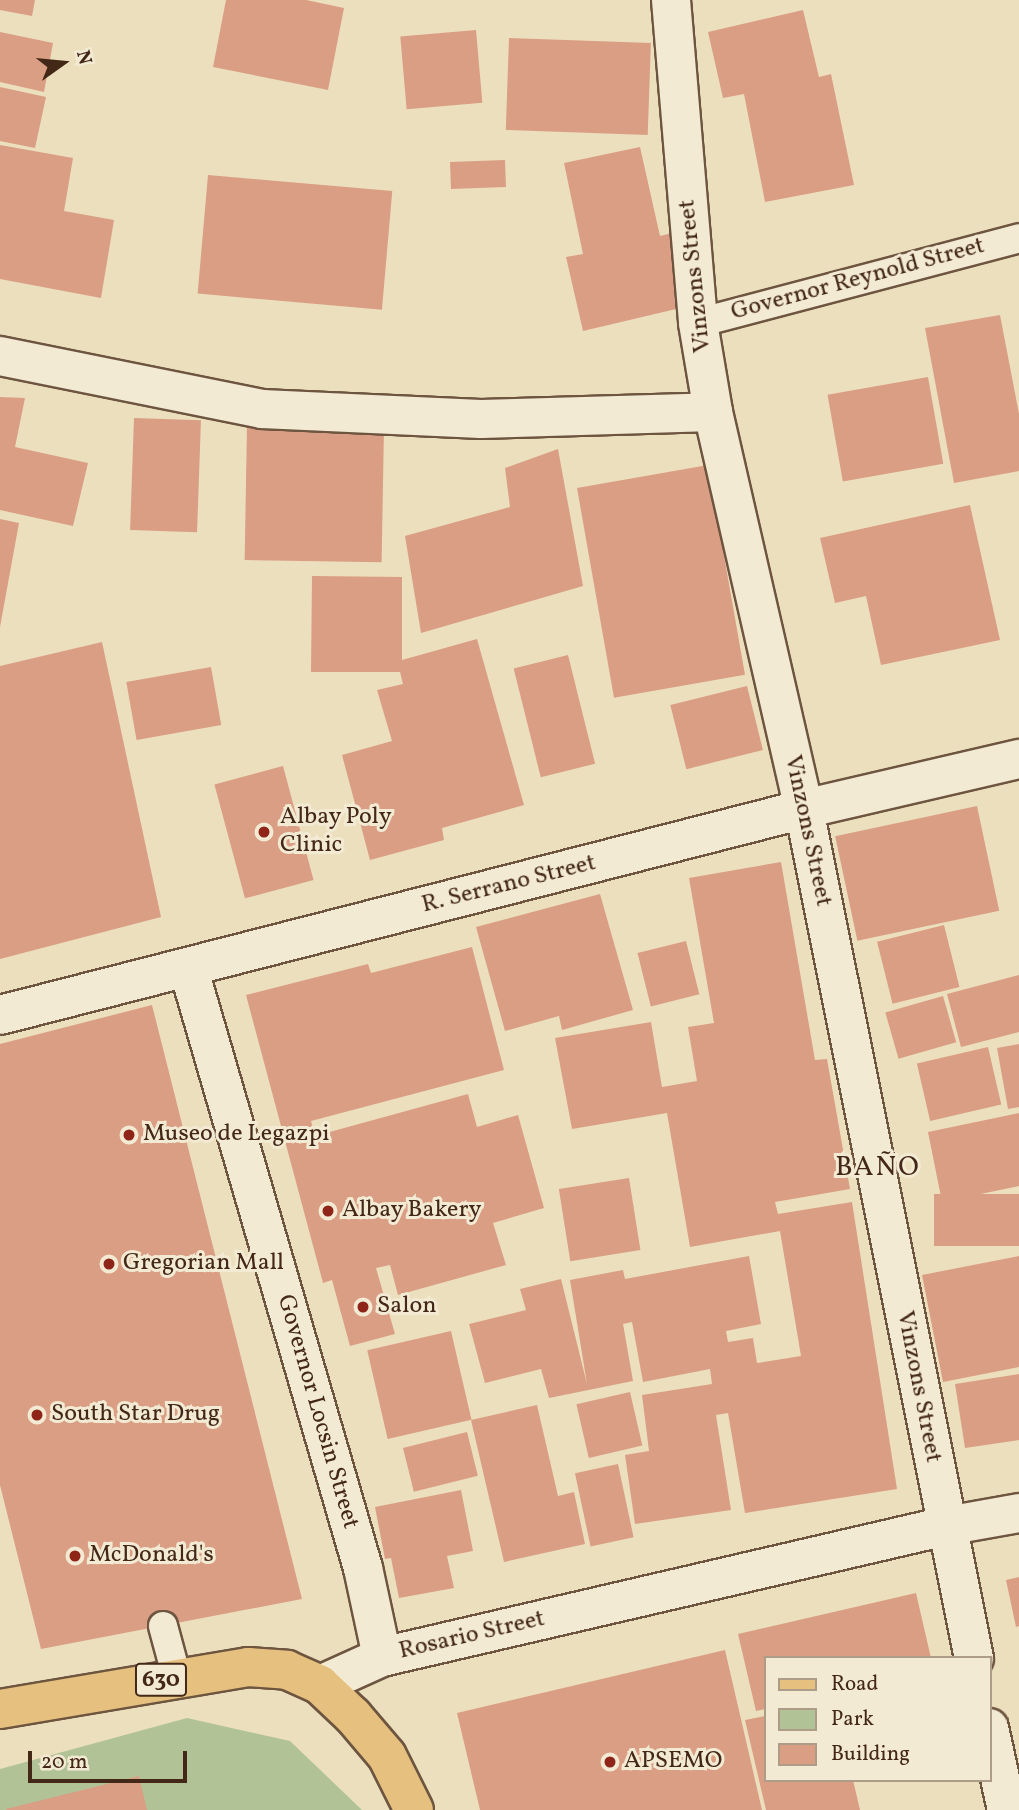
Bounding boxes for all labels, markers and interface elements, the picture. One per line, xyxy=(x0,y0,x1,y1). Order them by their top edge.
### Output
north arrow xyxy=(28,28,98,98)
text: N xyxy=(69,48,98,68)
street label: Vinzons Street xyxy=(674,198,718,354)
street label: Governor Reynold Street xyxy=(728,232,988,328)
street label: Vinzons Street xyxy=(777,753,837,909)
place label: Albay Poly Clinic xyxy=(280,804,392,860)
marker: Albay Poly Clinic xyxy=(254,822,274,842)
street label: R. Serrano Street xyxy=(419,849,599,921)
place label: Museo de Legazpi xyxy=(143,1121,329,1149)
marker: Museo de Legazpi xyxy=(121,1127,137,1143)
district label: BAÑO xyxy=(836,1151,920,1185)
place label: Albay Bakery xyxy=(342,1197,482,1225)
marker: Albay Bakery xyxy=(320,1203,336,1219)
place label: Gregorian Mall xyxy=(123,1250,284,1278)
marker: Gregorian Mall xyxy=(101,1256,117,1272)
street label: Governor Locsin Street xyxy=(270,1292,364,1532)
place label: Salon xyxy=(377,1293,436,1321)
marker: Salon xyxy=(355,1299,371,1315)
street label: Vinzons Street xyxy=(889,1309,947,1465)
place label: South Star Drug xyxy=(51,1401,220,1429)
marker: South Star Drug xyxy=(29,1407,45,1423)
place label: McDonald's xyxy=(89,1542,214,1570)
marker: McDonald's xyxy=(67,1548,83,1564)
street label: Rosario Street xyxy=(396,1605,548,1667)
legend xyxy=(764,1656,991,1782)
road number: 630 xyxy=(135,1660,187,1700)
text: Road xyxy=(831,1670,878,1699)
text: Park xyxy=(831,1705,874,1734)
scale bar xyxy=(32,1736,191,1780)
text: Building xyxy=(831,1740,910,1769)
text: 20 m xyxy=(41,1748,87,1777)
place label: APSEMO xyxy=(624,1748,722,1776)
marker: APSEMO xyxy=(602,1754,618,1770)

